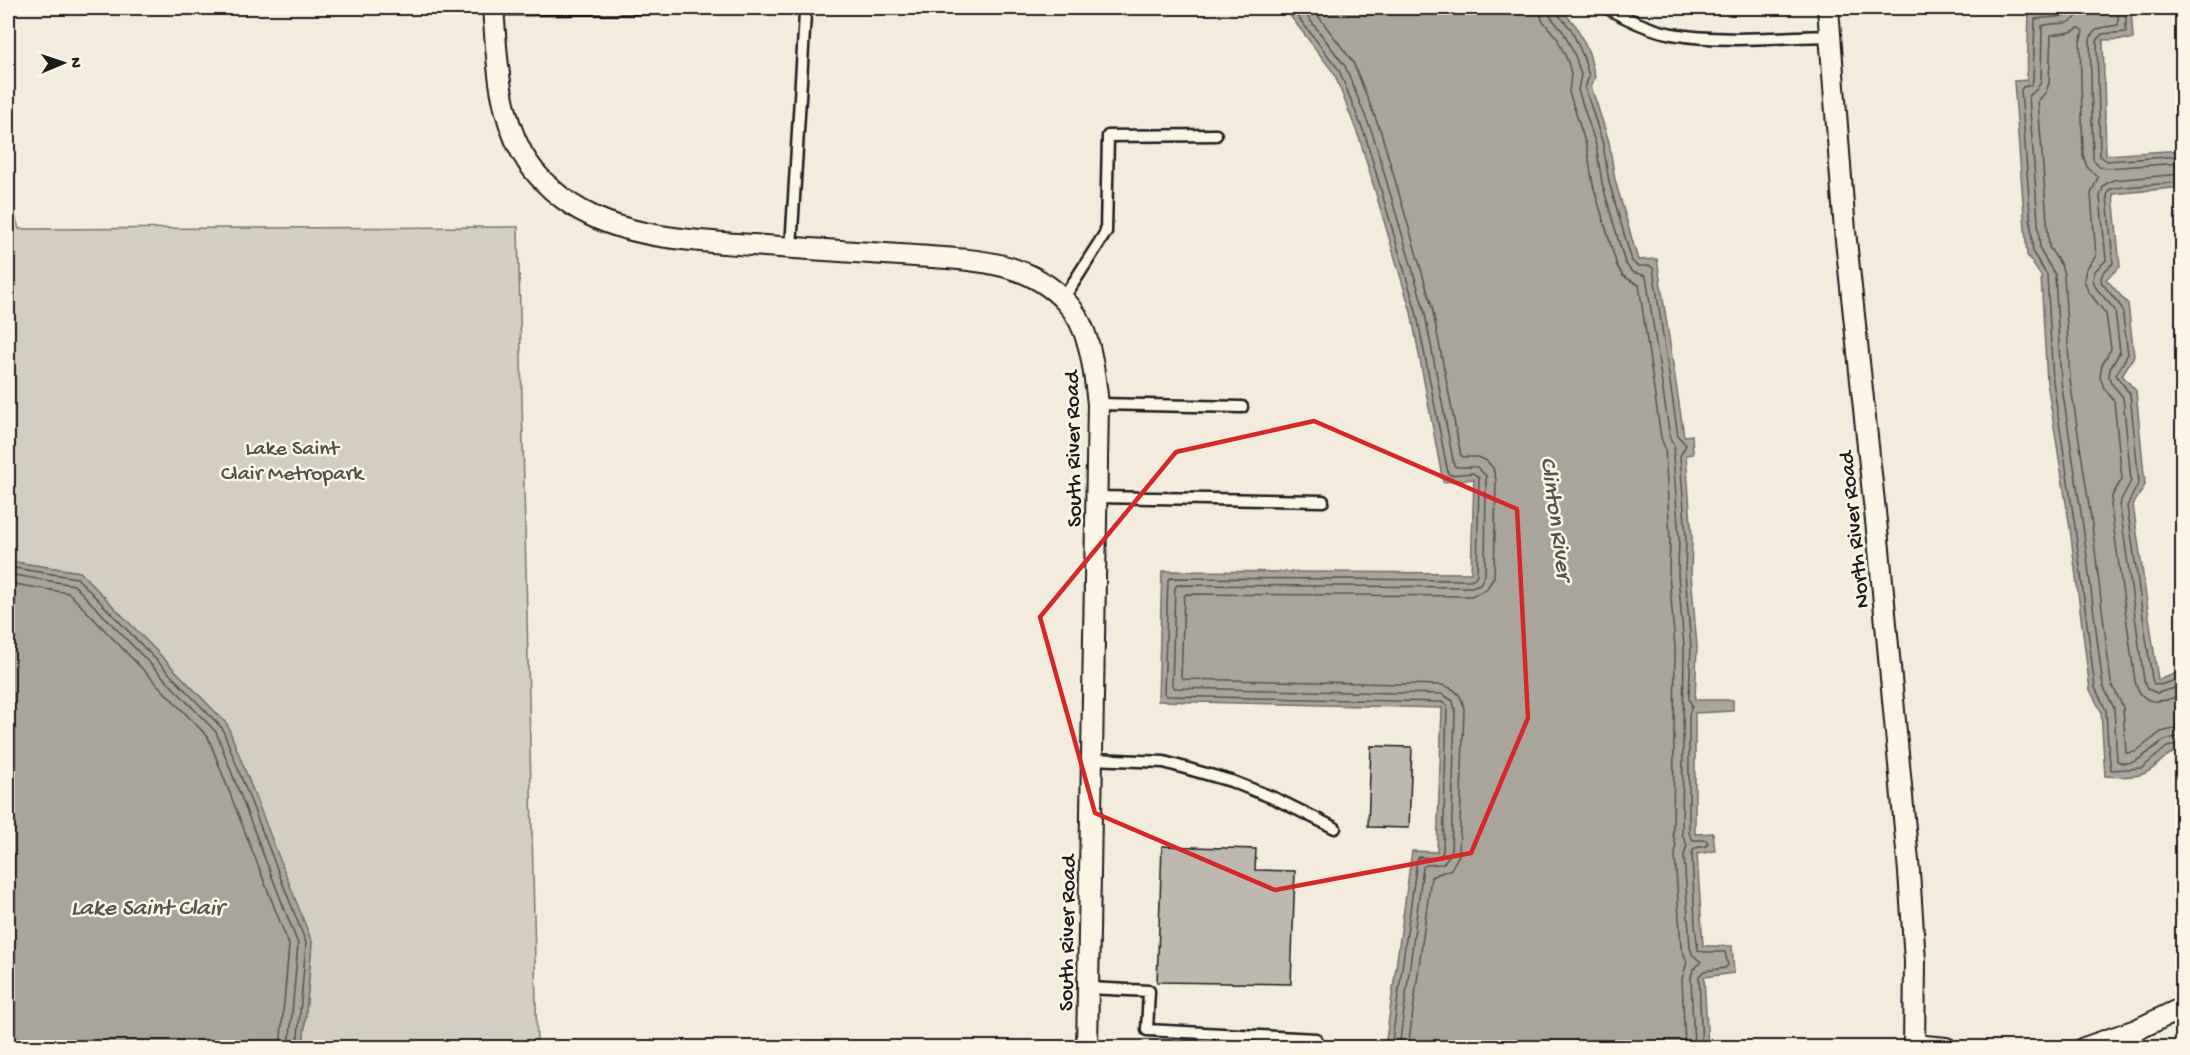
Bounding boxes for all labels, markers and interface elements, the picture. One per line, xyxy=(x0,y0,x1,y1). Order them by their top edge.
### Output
north arrow xyxy=(33,33,93,93)
text: N xyxy=(65,57,84,69)
street label: South River Road xyxy=(1061,368,1089,527)
park label: Lake Saint Clair Metropark xyxy=(221,437,365,488)
street label: North River Road xyxy=(1835,448,1877,610)
water label: Clinton River xyxy=(1532,455,1578,586)
street label: South River Road xyxy=(1055,853,1083,1011)
water label: Lake Saint Clair xyxy=(71,895,228,924)

